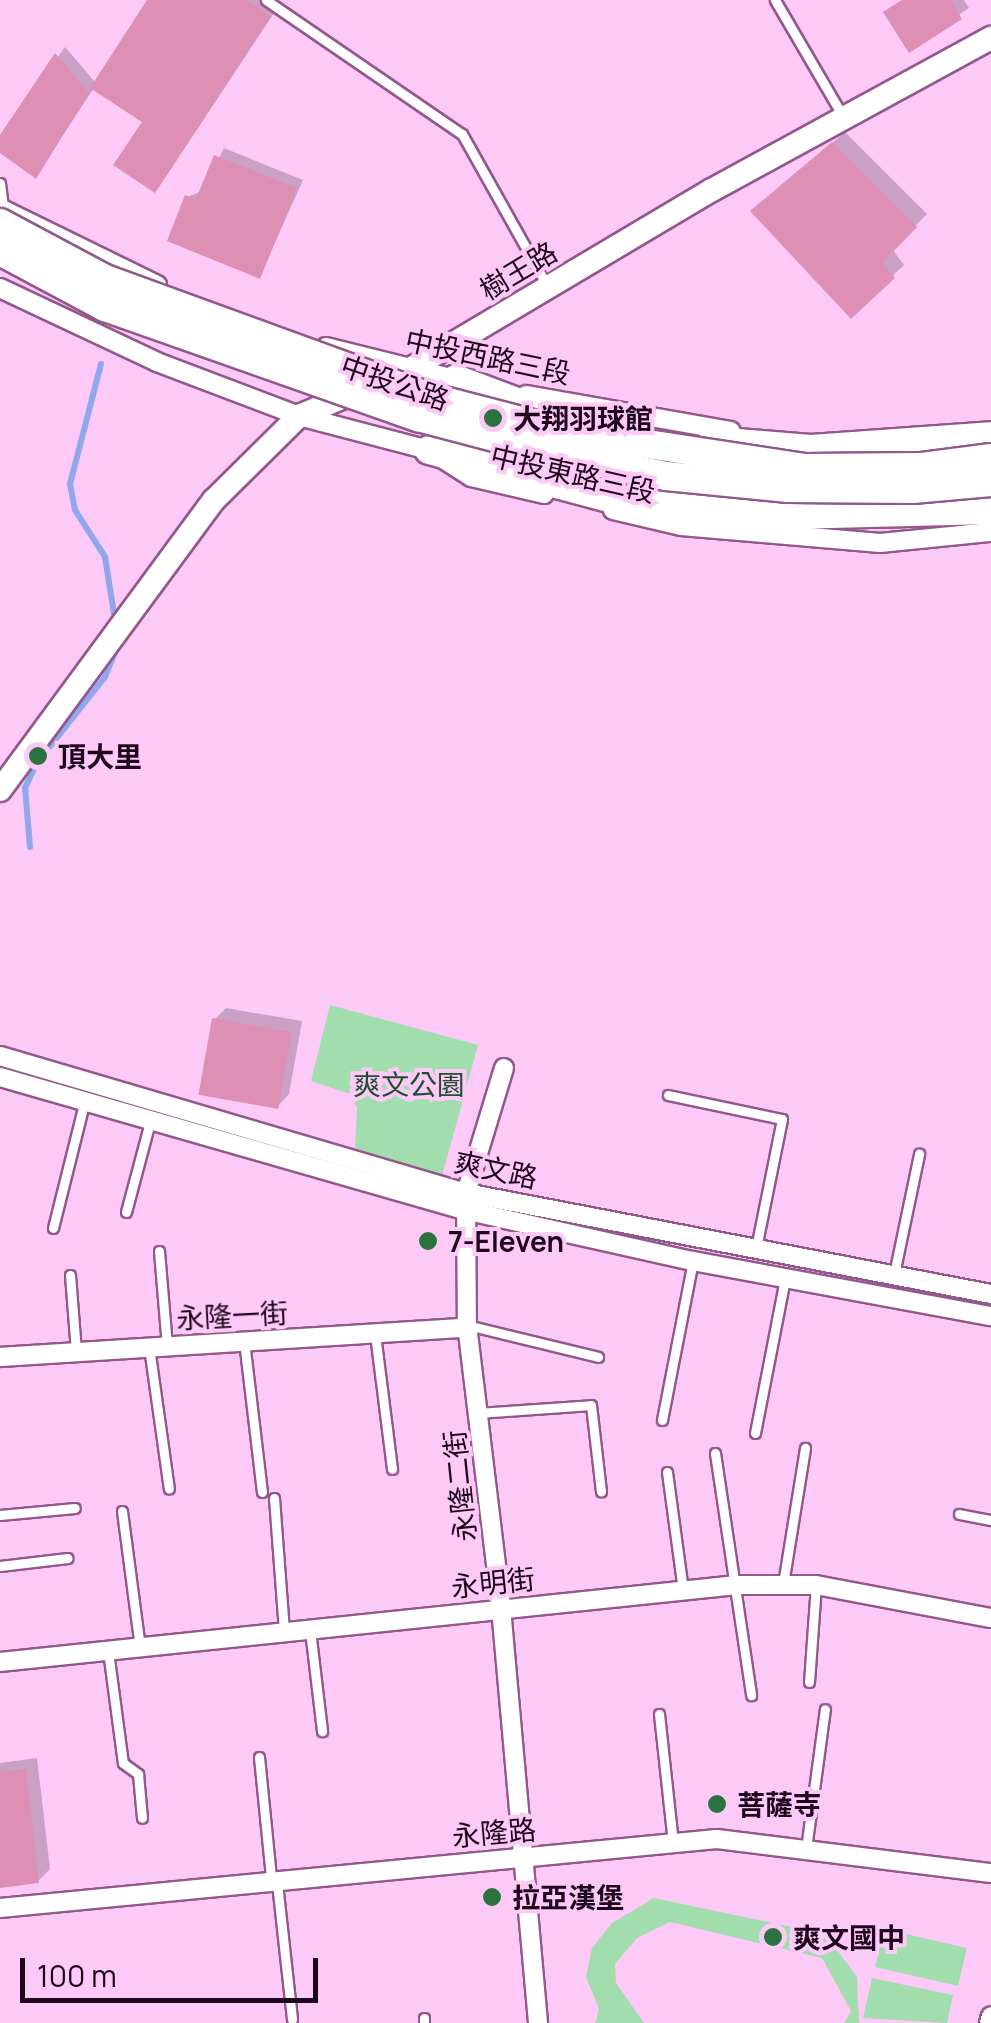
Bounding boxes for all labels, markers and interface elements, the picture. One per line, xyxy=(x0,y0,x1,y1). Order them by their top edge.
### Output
street label: 樹王路 xyxy=(473,234,563,306)
street label: 中投西路三段 xyxy=(402,322,574,390)
street label: 中投公路 xyxy=(337,348,453,416)
place label: 大翔羽球館 xyxy=(513,401,653,435)
marker: 大翔羽球館 xyxy=(482,407,504,429)
street label: 中投東路三段 xyxy=(487,438,659,508)
place label: 頂大里 xyxy=(58,739,142,773)
marker: 頂大里 xyxy=(27,745,49,767)
park label: 爽文公園 xyxy=(353,1067,465,1101)
street label: 爽文路 xyxy=(451,1144,541,1194)
place label: 7-Eleven xyxy=(448,1224,564,1258)
marker: 7-Eleven xyxy=(417,1230,439,1252)
street label: 永隆一街 xyxy=(175,1295,289,1335)
street label: 永隆二街 xyxy=(436,1429,482,1543)
street label: 永明街 xyxy=(449,1561,537,1603)
place label: 菩薩寺 xyxy=(737,1787,821,1821)
marker: 菩薩寺 xyxy=(706,1793,728,1815)
street label: 永隆路 xyxy=(451,1812,537,1852)
place label: 拉亞漢堡 xyxy=(512,1880,624,1914)
marker: 拉亞漢堡 xyxy=(481,1886,503,1908)
place label: 爽文國中 xyxy=(793,1920,905,1954)
marker: 爽文國中 xyxy=(762,1926,784,1948)
scale bar xyxy=(25,1938,322,2000)
text: 100 m xyxy=(37,1955,117,1996)

